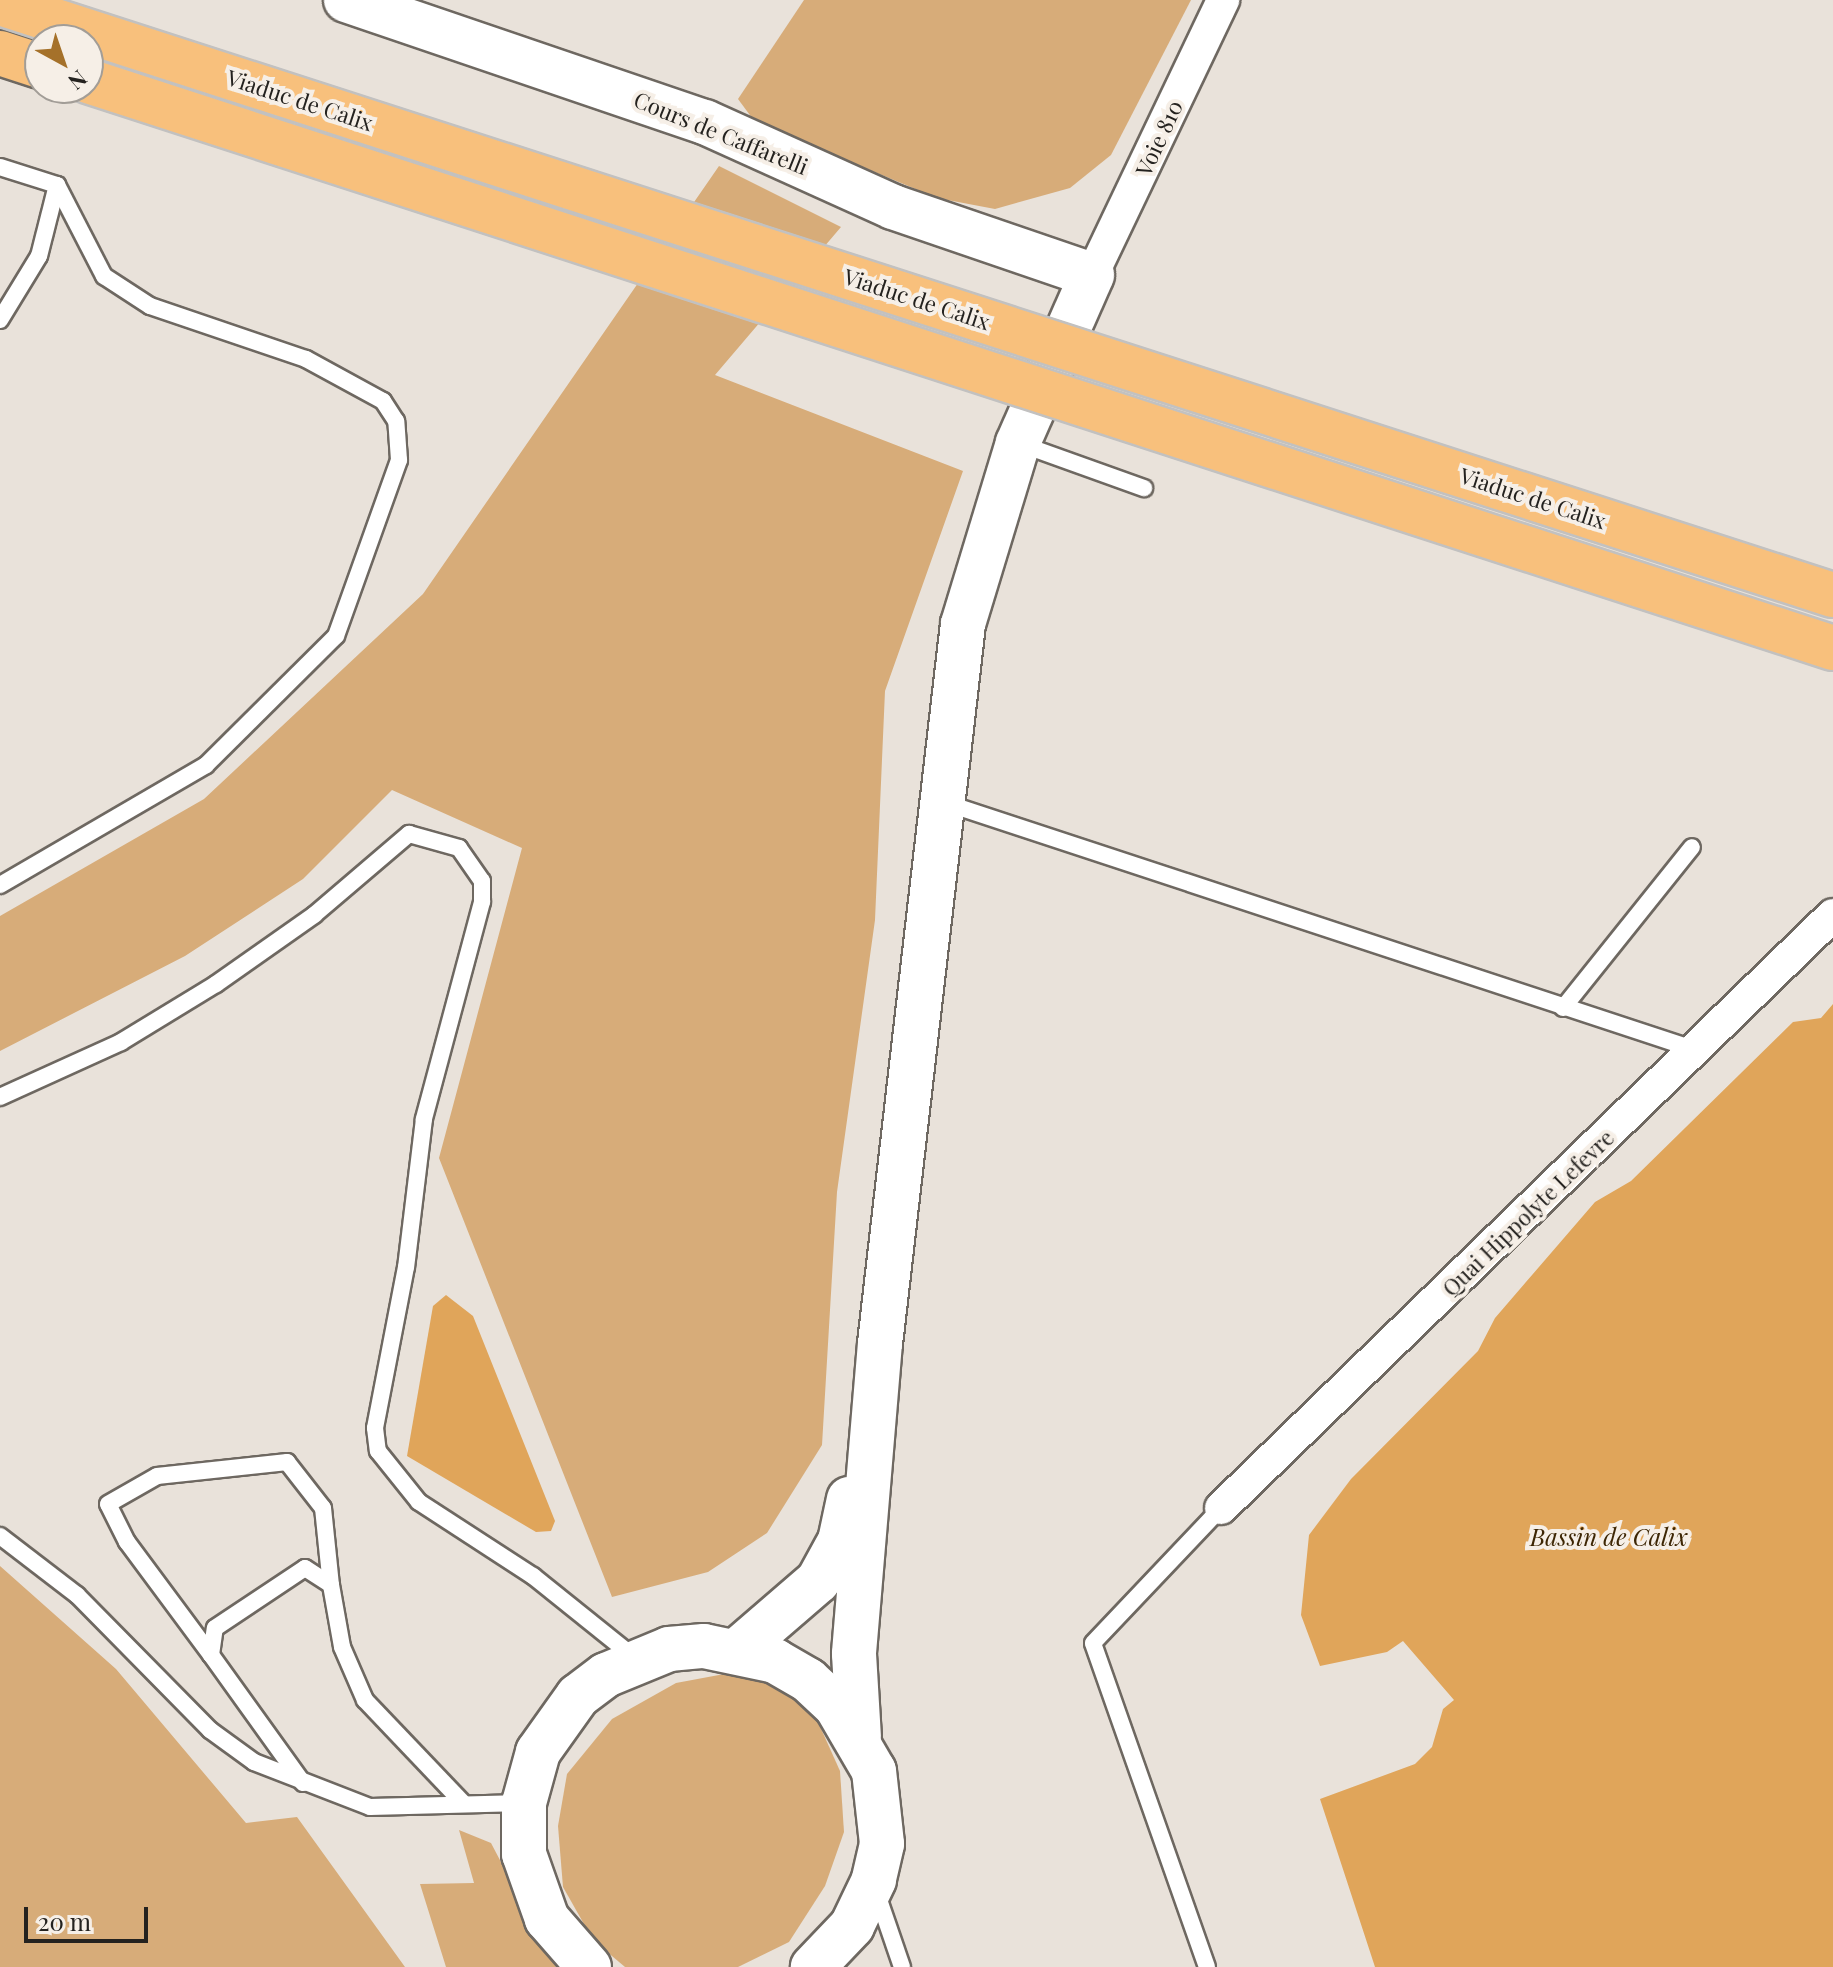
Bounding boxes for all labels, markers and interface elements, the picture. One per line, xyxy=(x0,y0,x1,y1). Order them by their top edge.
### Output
north arrow xyxy=(24,24,104,104)
text: N xyxy=(62,64,94,97)
street label: Viaduc de Calix xyxy=(224,64,376,136)
street label: Cours de Caffarelli xyxy=(630,86,812,180)
street label: Voie 810 xyxy=(1130,96,1188,180)
street label: Viaduc de Calix xyxy=(841,263,993,335)
street label: Viaduc de Calix xyxy=(1457,462,1609,534)
street label: Quai Hippolyte Lefevre xyxy=(1437,1124,1619,1302)
water label: Bassin de Calix xyxy=(1530,1523,1688,1551)
scale bar xyxy=(28,1891,152,1941)
text: 20 m xyxy=(38,1905,91,1937)

